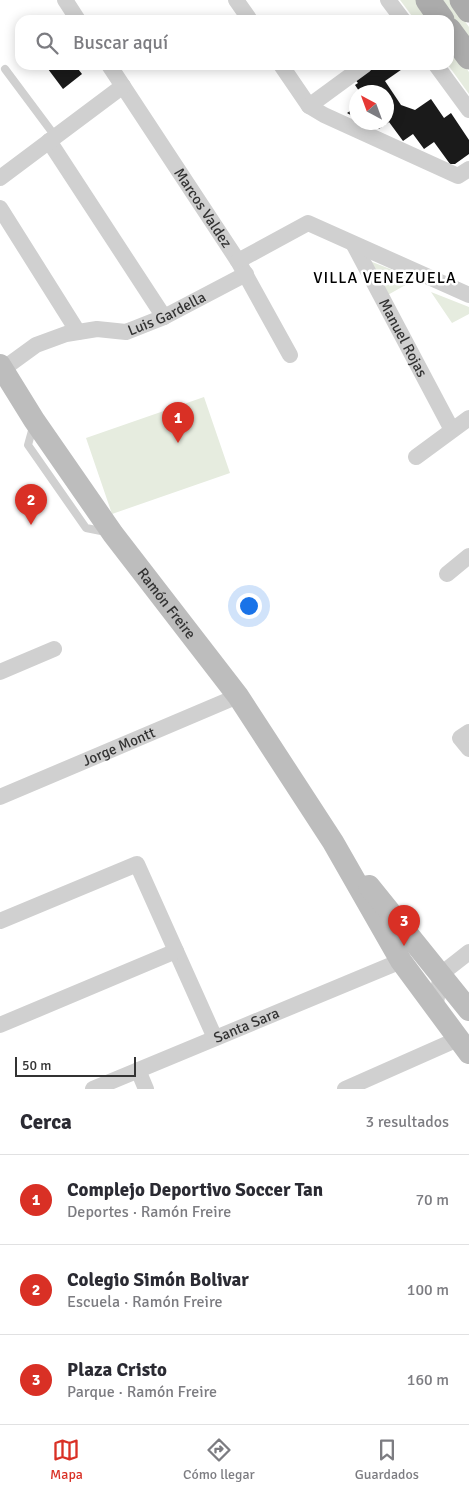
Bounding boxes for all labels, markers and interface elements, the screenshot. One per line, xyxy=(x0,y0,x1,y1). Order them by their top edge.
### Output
search box xyxy=(15,15,454,70)
icon: search xyxy=(33,29,61,57)
text: Buscar aquí xyxy=(73,31,168,55)
north arrow xyxy=(349,85,394,130)
street label: Marcos Valdez xyxy=(170,165,236,251)
district label: VILLA VENEZUELA xyxy=(313,268,457,288)
street label: Luis Gardella xyxy=(125,288,209,339)
street label: Manuel Rojas xyxy=(375,295,432,381)
pin: 1 xyxy=(162,402,194,443)
pin: 2 xyxy=(15,484,47,525)
street label: Ramón Freire xyxy=(133,564,200,642)
your location xyxy=(236,593,262,619)
street label: Jorge Montt xyxy=(80,723,158,770)
pin: 3 xyxy=(388,905,420,946)
street label: Santa Sara xyxy=(211,1004,282,1047)
scale bar xyxy=(15,1054,136,1077)
text: 50 m xyxy=(22,1057,51,1074)
text: Cerca xyxy=(20,1109,72,1135)
text: 3 resultados xyxy=(366,1112,449,1132)
text: Complejo Deportivo Soccer Tan xyxy=(67,1178,323,1202)
text: 1 xyxy=(32,1190,40,1210)
text: 70 m xyxy=(415,1190,449,1210)
text: Deportes · Ramón Freire xyxy=(67,1202,231,1222)
text: Colegio Simón Bolivar xyxy=(67,1268,249,1292)
text: 2 xyxy=(32,1280,40,1300)
text: 100 m xyxy=(407,1280,449,1300)
text: Escuela · Ramón Freire xyxy=(67,1292,223,1312)
text: Plaza Cristo xyxy=(67,1358,167,1382)
text: 3 xyxy=(32,1370,40,1390)
text: 160 m xyxy=(407,1370,449,1390)
text: Parque · Ramón Freire xyxy=(67,1382,217,1402)
tab: Mapa xyxy=(50,1436,83,1483)
tab: Cómo llegar xyxy=(183,1436,255,1483)
tab: Guardados xyxy=(355,1436,419,1483)

